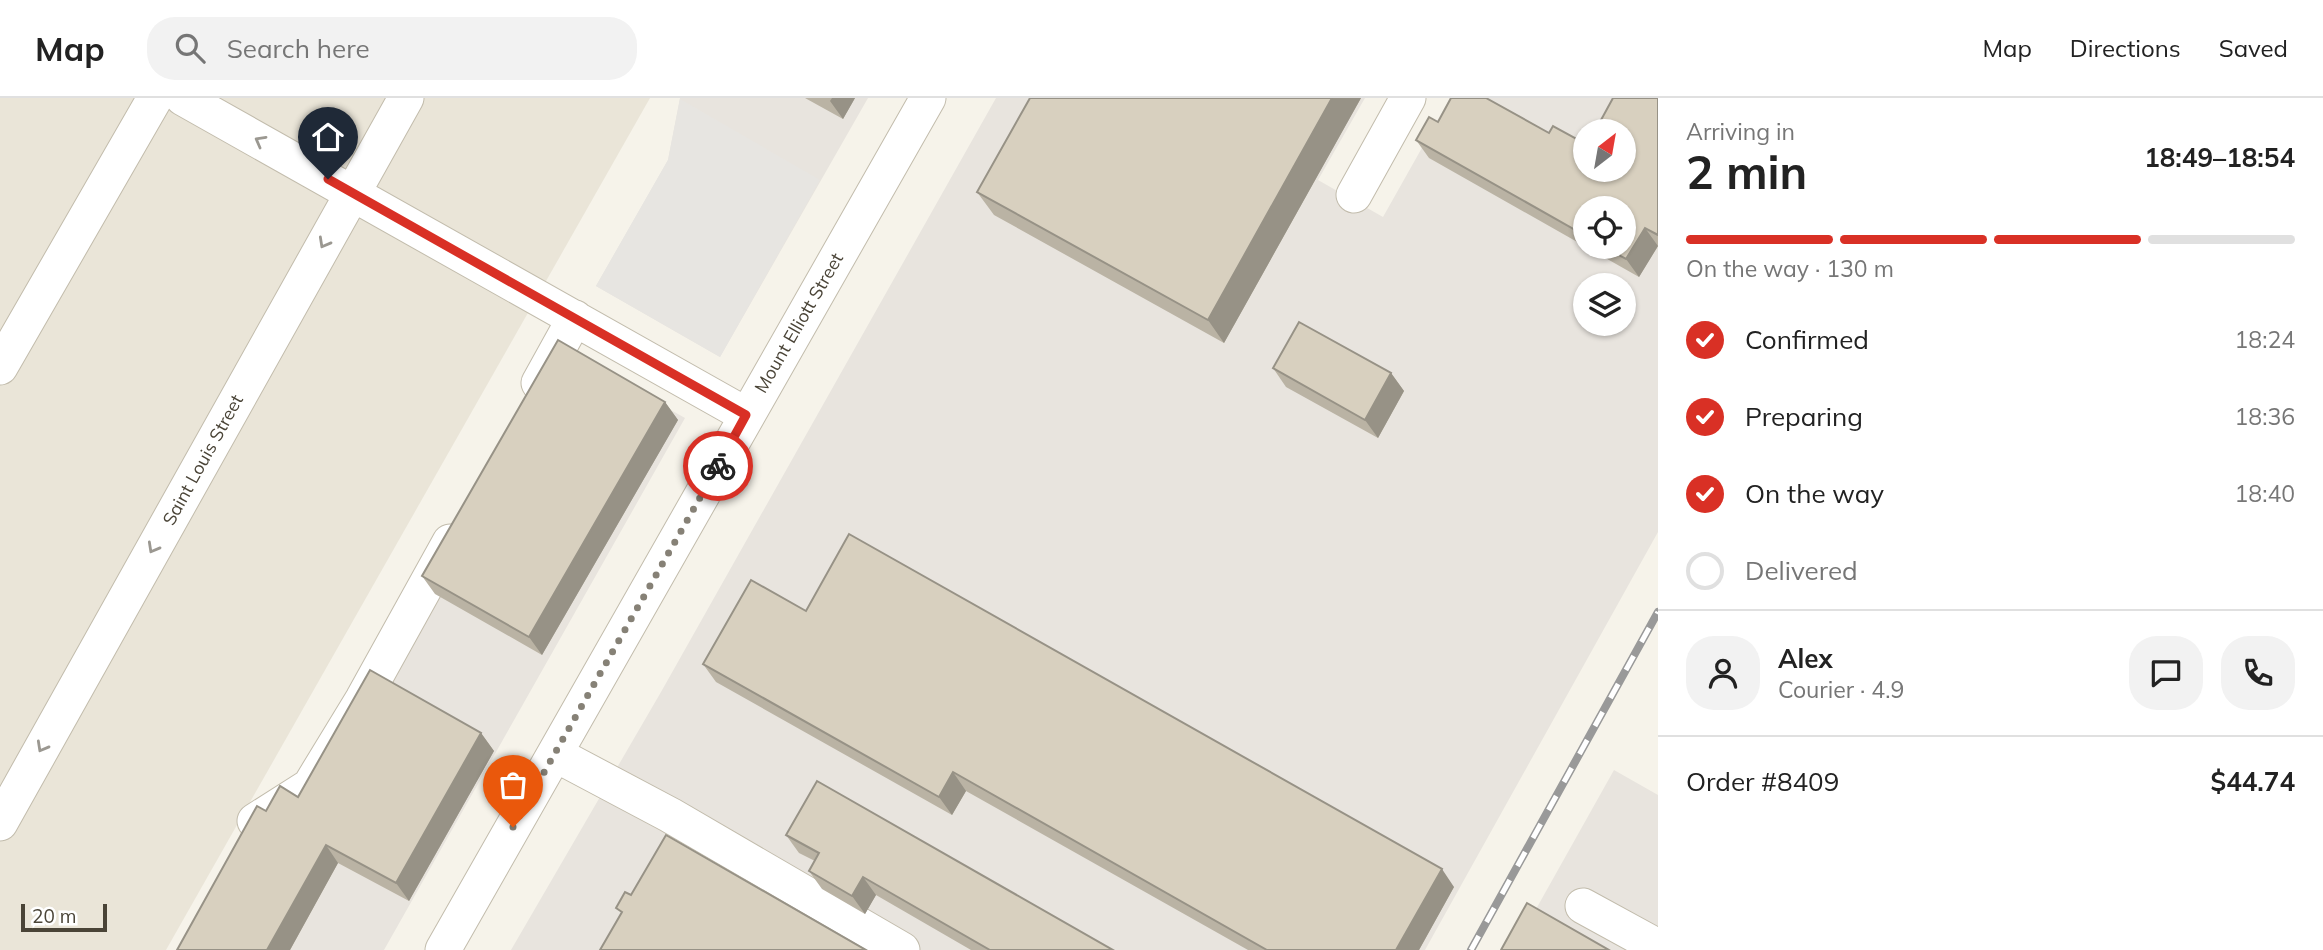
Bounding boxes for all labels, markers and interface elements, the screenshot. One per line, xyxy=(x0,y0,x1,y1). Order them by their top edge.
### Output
search box xyxy=(147,17,637,80)
text: Map xyxy=(35,28,105,69)
icon: search xyxy=(171,29,209,67)
text: Search here xyxy=(227,32,370,65)
text: Map xyxy=(1982,33,2032,63)
text: Directions xyxy=(2070,33,2181,63)
text: Saved xyxy=(2219,33,2288,63)
pin xyxy=(298,107,358,179)
text: Arriving in xyxy=(1686,117,1795,146)
icon: home xyxy=(309,118,347,156)
north arrow xyxy=(1573,119,1636,182)
map controls xyxy=(1573,119,1636,336)
one-way arrow xyxy=(254,136,267,149)
text: 18:49–18:54 xyxy=(2144,141,2295,174)
text: 2 min xyxy=(1686,143,1807,201)
button: locate xyxy=(1573,196,1636,259)
one-way arrow xyxy=(319,236,332,248)
street label: Mount Elliott Street xyxy=(749,249,848,397)
text: On the way · 130 m xyxy=(1686,254,1894,283)
button: layers xyxy=(1573,273,1636,336)
icon: check xyxy=(1686,321,1724,359)
text: Confirmed xyxy=(1745,323,1869,356)
text: 18:24 xyxy=(2235,325,2295,354)
street label: Saint Louis Street xyxy=(157,390,248,529)
icon: check xyxy=(1686,398,1724,436)
text: Preparing xyxy=(1745,400,1863,433)
text: 18:36 xyxy=(2235,402,2295,431)
courier xyxy=(683,431,753,501)
icon: bike xyxy=(699,447,737,485)
icon: check xyxy=(1686,475,1724,513)
text: On the way xyxy=(1745,477,1884,510)
text: 18:40 xyxy=(2235,479,2295,508)
one-way arrow xyxy=(148,541,161,554)
text: Delivered xyxy=(1745,554,1858,587)
button: person xyxy=(1686,636,1760,710)
button: chat xyxy=(2129,636,2203,710)
button: phone xyxy=(2221,636,2295,710)
text: Alex xyxy=(1778,642,1833,675)
text: Courier · 4.9 xyxy=(1778,675,1904,704)
one-way arrow xyxy=(37,740,50,752)
pin xyxy=(483,755,543,827)
text: Order #8409 xyxy=(1686,765,1839,798)
text: $44.74 xyxy=(2211,765,2295,798)
icon: bag xyxy=(494,766,532,804)
scale bar xyxy=(21,901,107,933)
text: 20 m xyxy=(32,904,76,928)

